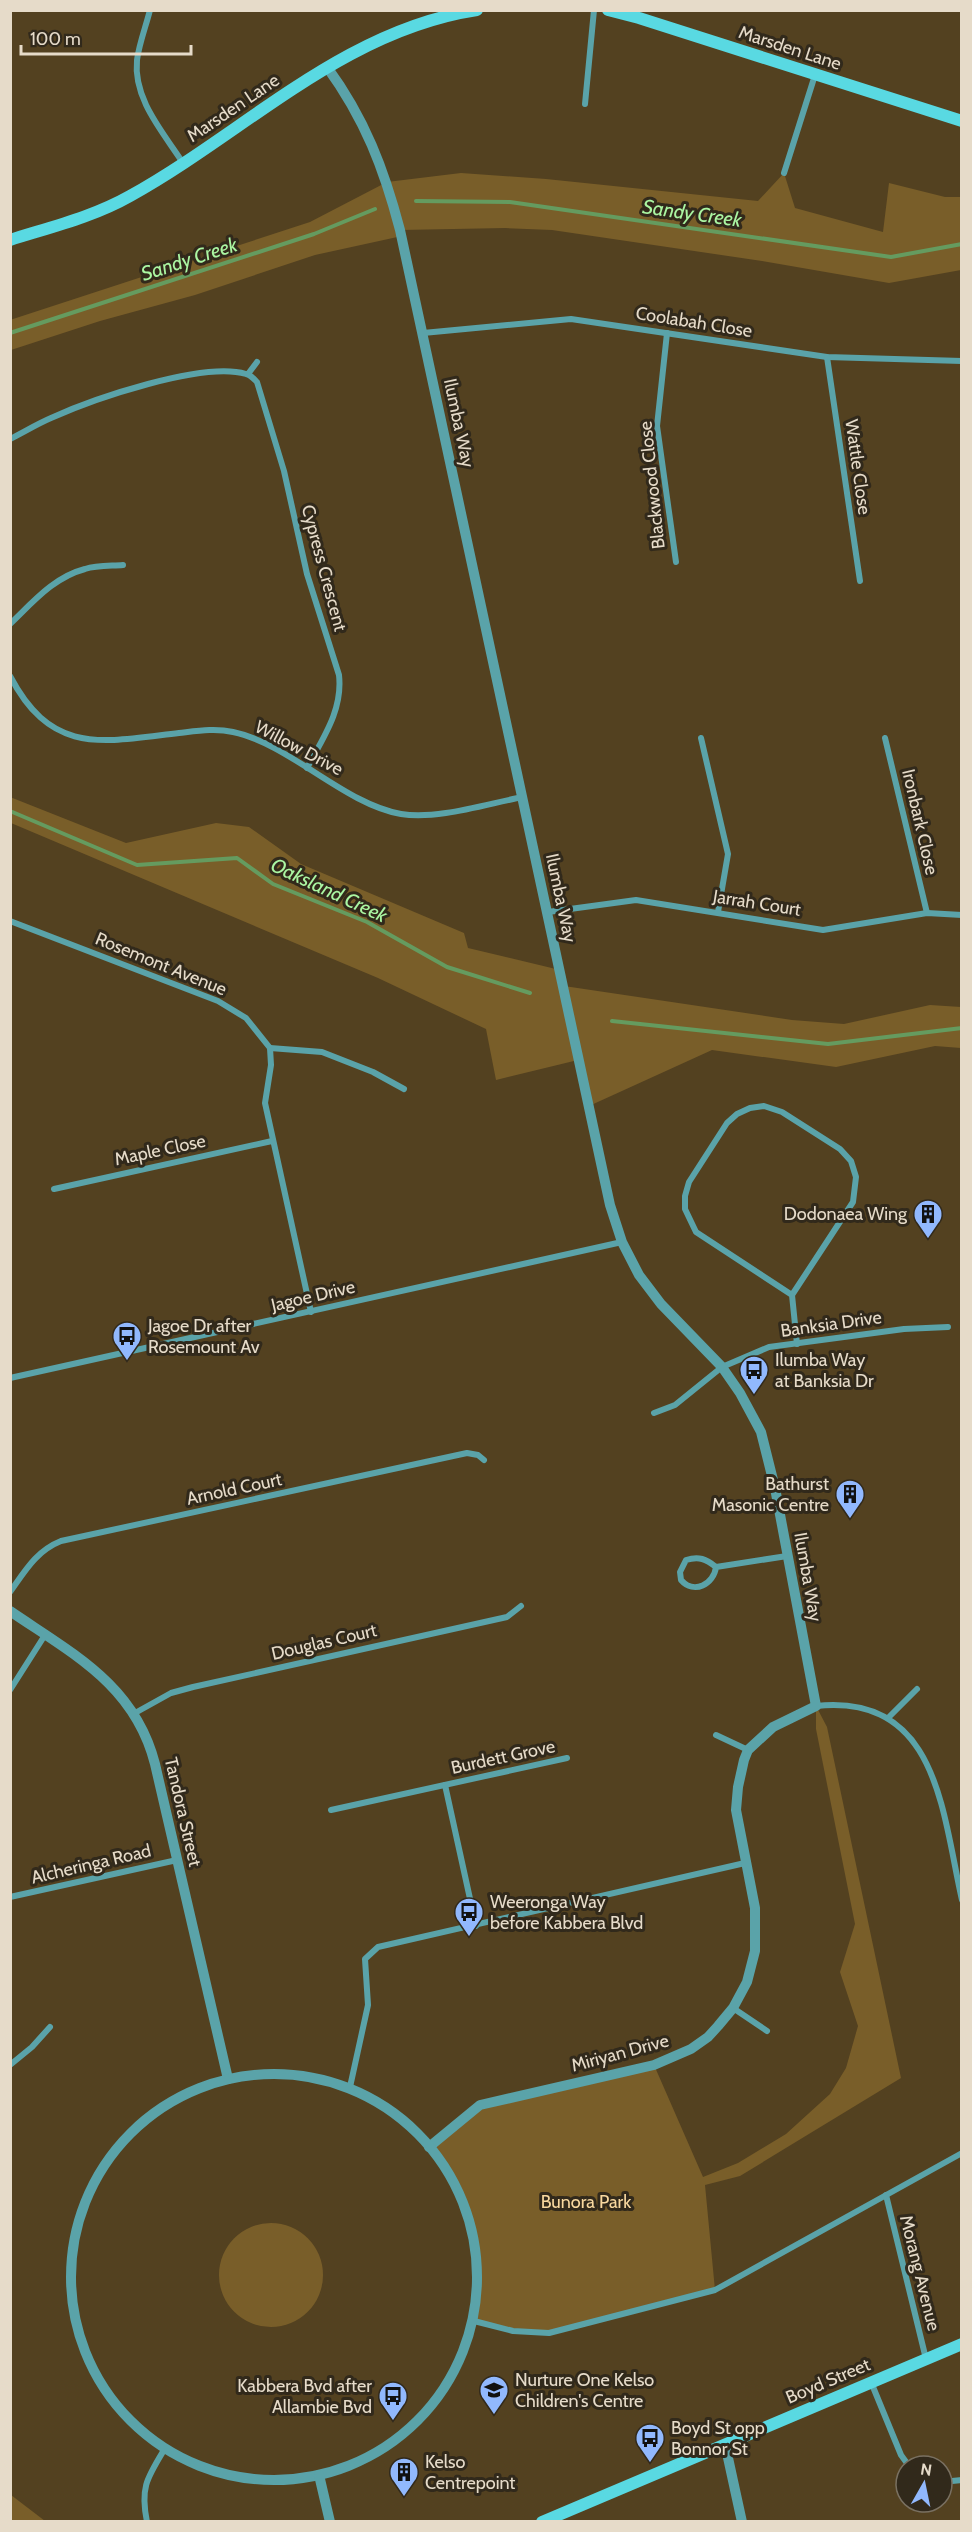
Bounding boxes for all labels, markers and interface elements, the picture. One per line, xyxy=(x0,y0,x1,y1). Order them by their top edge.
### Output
scale bar xyxy=(21,18,190,56)
street label: Marsden Lane xyxy=(736,21,844,75)
text: 100 m xyxy=(30,28,81,50)
street label: Marsden Lane xyxy=(183,69,283,147)
water label: Sandy Creek xyxy=(641,194,744,232)
water label: Sandy Creek xyxy=(138,232,241,286)
street label: Coolabah Close xyxy=(634,302,754,342)
street label: Ilumba Way xyxy=(439,377,479,469)
street label: Wattle Close xyxy=(840,418,876,516)
street label: Blackwood Close xyxy=(634,420,670,550)
street label: Cypress Crescent xyxy=(297,502,351,634)
street label: Willow Drive xyxy=(251,716,347,780)
street label: Ironbark Close xyxy=(897,767,943,877)
street label: Ilumba Way xyxy=(541,852,581,944)
water label: Oaksland Creek xyxy=(267,853,392,928)
street label: Jarrah Court xyxy=(711,885,803,921)
street label: Rosemont Avenue xyxy=(92,928,230,1000)
street label: Maple Close xyxy=(113,1130,207,1170)
building icon: Dodonaea Wing xyxy=(912,1198,944,1240)
place label: Dodonaea Wing xyxy=(784,1203,908,1225)
street label: Jagoe Drive xyxy=(268,1276,357,1317)
street label: Banksia Drive xyxy=(779,1306,883,1342)
place label: Jagoe Dr after Rosemount Av xyxy=(147,1315,260,1358)
bus stop icon: Jagoe Dr after Rosemount Av xyxy=(111,1320,143,1362)
place label: Ilumba Way at Banksia Dr xyxy=(775,1349,874,1392)
bus stop icon: Ilumba Way at Banksia Dr xyxy=(738,1354,770,1396)
street label: Arnold Court xyxy=(184,1468,284,1510)
place label: Bathurst Masonic Centre xyxy=(712,1473,829,1516)
building icon: Bathurst Masonic Centre xyxy=(834,1478,866,1520)
street label: Ilumba Way xyxy=(789,1531,827,1623)
street label: Douglas Court xyxy=(269,1619,379,1665)
street label: Burdett Grove xyxy=(449,1735,557,1779)
street label: Tandora Street xyxy=(160,1755,206,1869)
street label: Alcheringa Road xyxy=(29,1840,153,1888)
place label: Weeronga Way before Kabbera Blvd xyxy=(490,1891,643,1934)
bus stop icon: Weeronga Way before Kabbera Blvd xyxy=(453,1896,485,1938)
street label: Miriyan Drive xyxy=(569,2029,671,2077)
park label: Bunora Park xyxy=(541,2191,632,2213)
street label: Morang Avenue xyxy=(895,2213,945,2333)
street label: Boyd Street xyxy=(782,2353,874,2409)
place label: Nurture One Kelso Children's Centre xyxy=(515,2369,654,2412)
school or university icon: Nurture One Kelso Children's Centre xyxy=(478,2374,510,2416)
place label: Kabbera Bvd after Allambie Bvd xyxy=(237,2375,372,2418)
bus stop icon: Kabbera Bvd after Allambie Bvd xyxy=(377,2380,409,2422)
place label: Boyd St opp Bonnor St xyxy=(671,2417,765,2460)
bus stop icon: Boyd St opp Bonnor St xyxy=(634,2422,666,2464)
place label: Kelso Centrepoint xyxy=(425,2451,515,2494)
north arrow xyxy=(894,2454,954,2514)
building icon: Kelso Centrepoint xyxy=(388,2456,420,2498)
text: N xyxy=(919,2459,933,2480)

